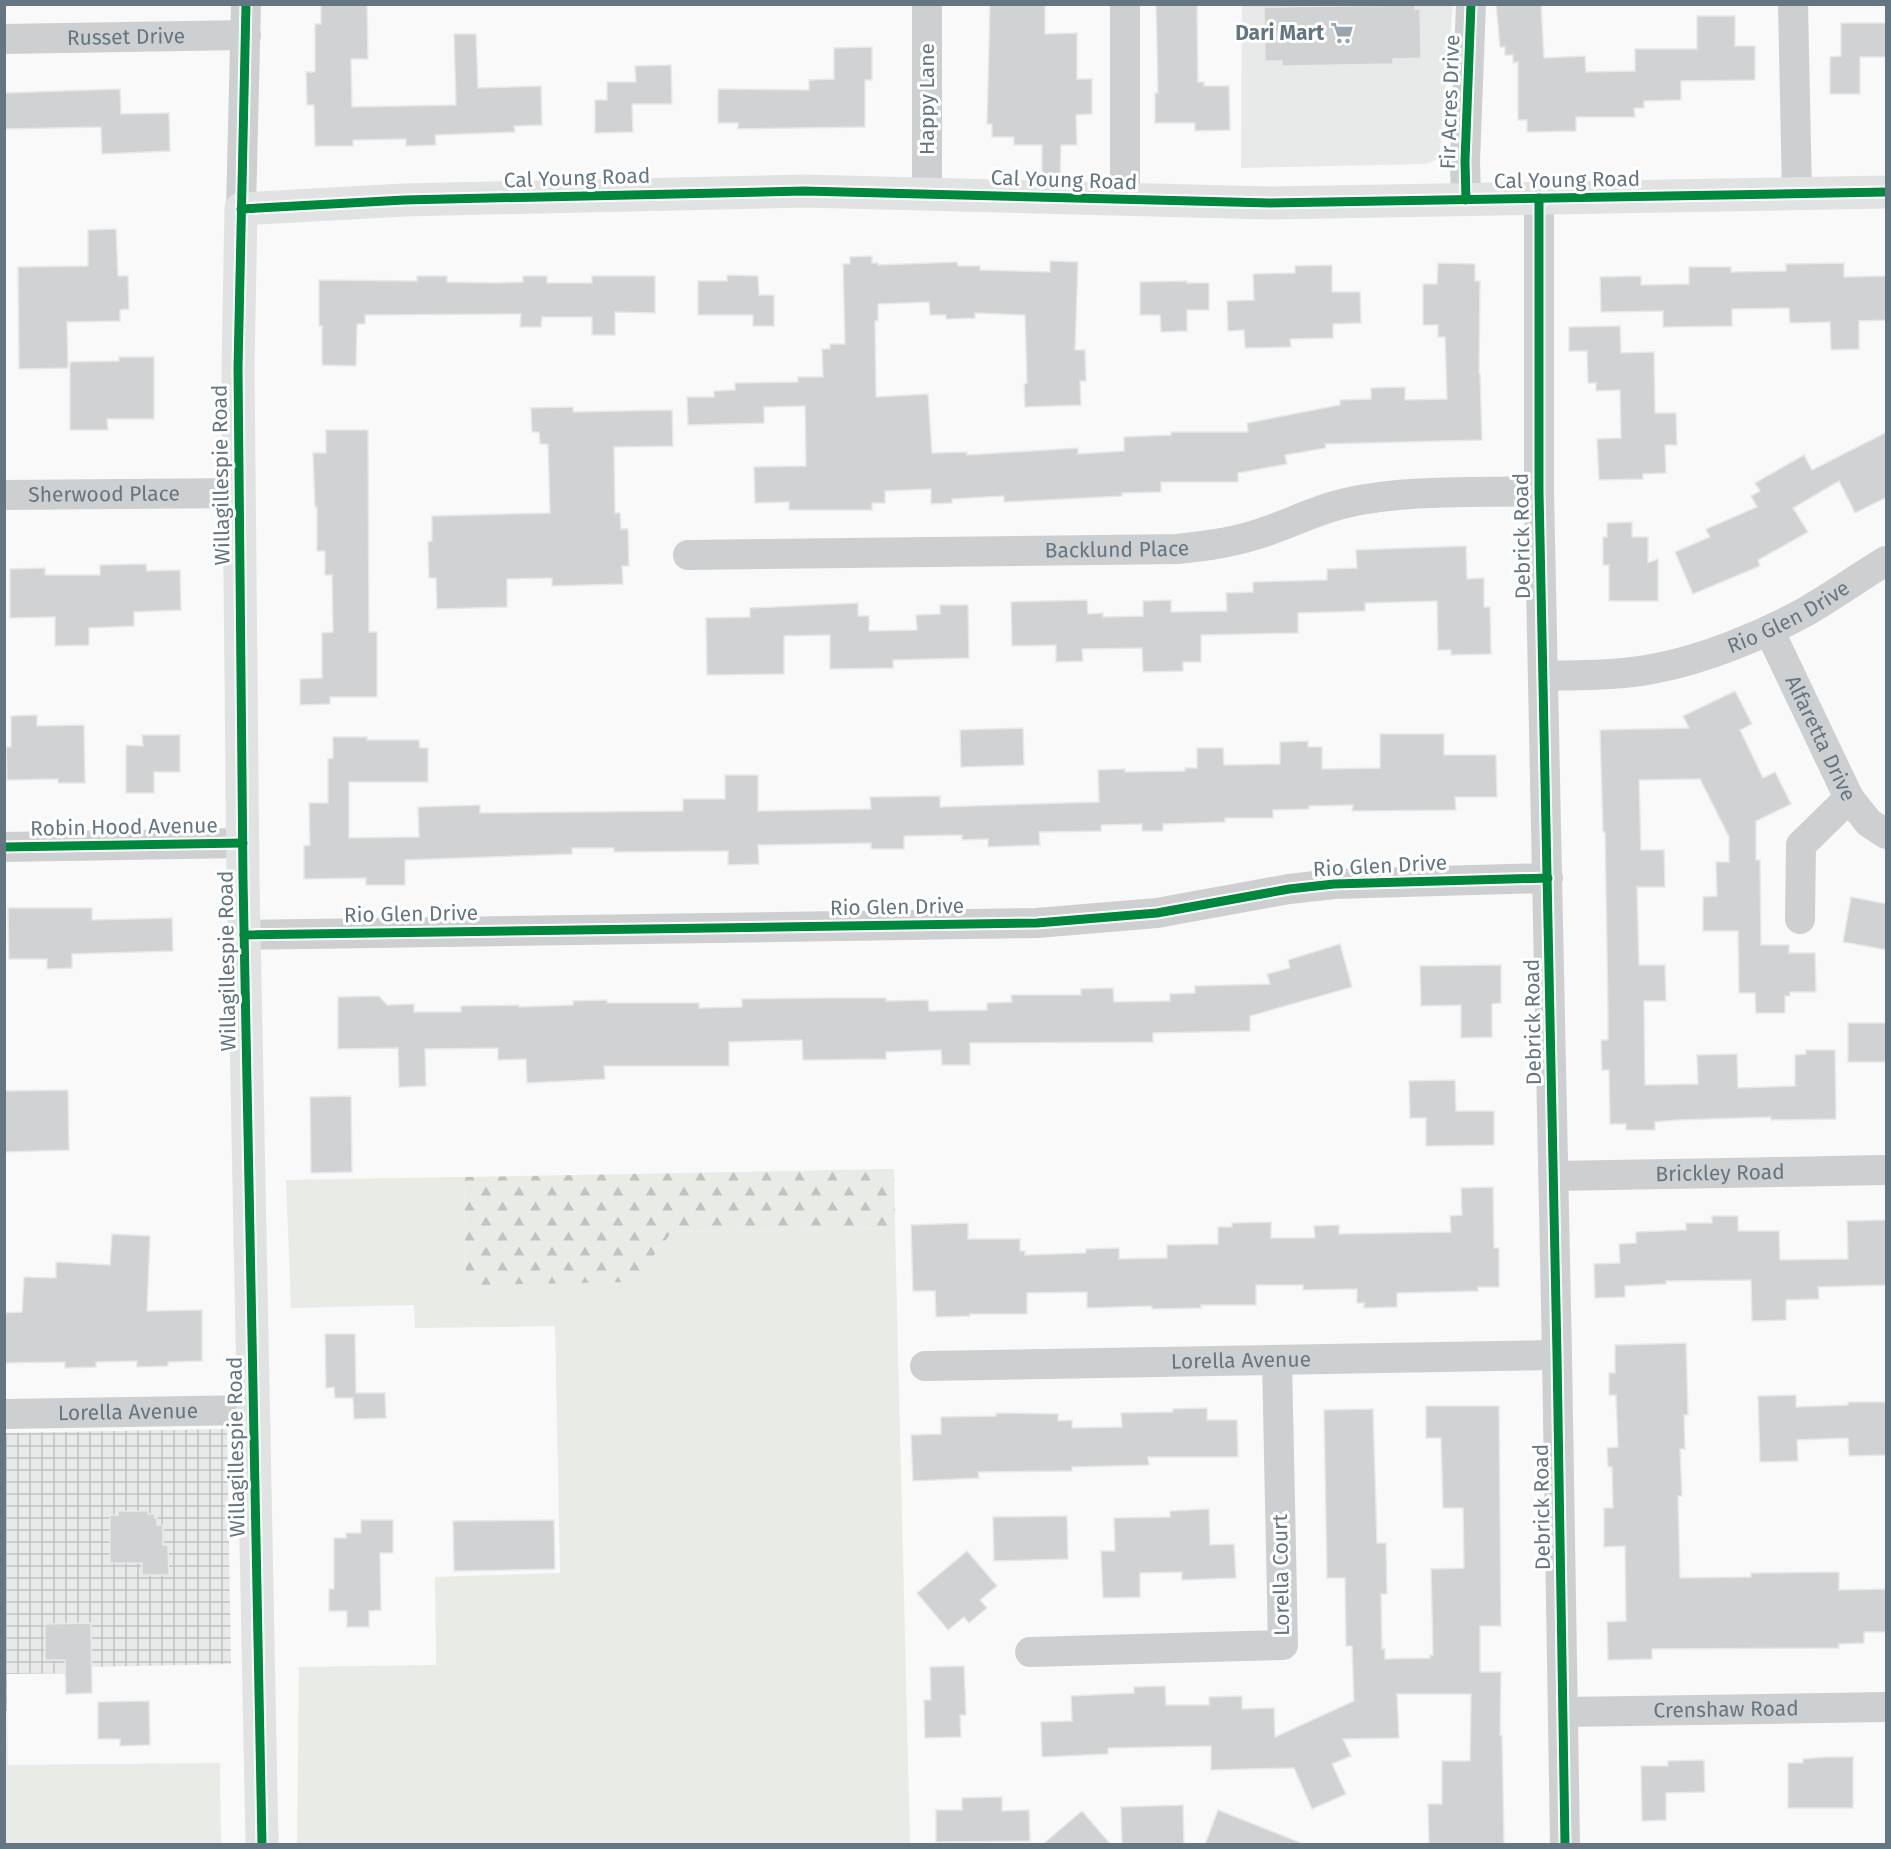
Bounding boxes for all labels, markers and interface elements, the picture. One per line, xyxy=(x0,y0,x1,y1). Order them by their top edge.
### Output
place label: Dari Mart xyxy=(1235,20,1325,46)
supermarket icon: Dari Mart xyxy=(1329,20,1355,46)
street label: Russet Drive xyxy=(67,23,185,51)
street label: Fir Acres Drive xyxy=(1435,34,1465,170)
street label: Happy Lane xyxy=(914,43,940,155)
street label: Cal Young Road xyxy=(503,162,651,194)
street label: Cal Young Road xyxy=(990,164,1138,196)
street label: Cal Young Road xyxy=(1494,166,1640,194)
street label: Willagillespie Road xyxy=(206,384,236,566)
street label: Debrick Road xyxy=(1508,473,1536,599)
street label: Sherwood Place xyxy=(28,481,180,508)
street label: Backlund Place xyxy=(1045,535,1191,564)
street label: Rio Glen Drive xyxy=(1724,575,1854,659)
street label: Alfaretta Drive xyxy=(1780,671,1862,806)
street label: Robin Hood Avenue xyxy=(30,812,218,842)
street label: Rio Glen Drive xyxy=(1312,850,1448,882)
street label: Willagillespie Road xyxy=(212,870,242,1052)
street label: Rio Glen Drive xyxy=(830,893,964,921)
street label: Rio Glen Drive xyxy=(344,900,478,928)
street label: Debrick Road xyxy=(1519,959,1547,1085)
street label: Brickley Road xyxy=(1655,1159,1785,1187)
street label: Lorella Avenue xyxy=(1171,1346,1311,1375)
street label: Willagillespie Road xyxy=(221,1356,251,1538)
street label: Lorella Avenue xyxy=(58,1398,198,1426)
street label: Debrick Road xyxy=(1528,1444,1556,1570)
street label: Lorella Court xyxy=(1267,1513,1295,1636)
street label: Crenshaw Road xyxy=(1653,1695,1799,1724)

